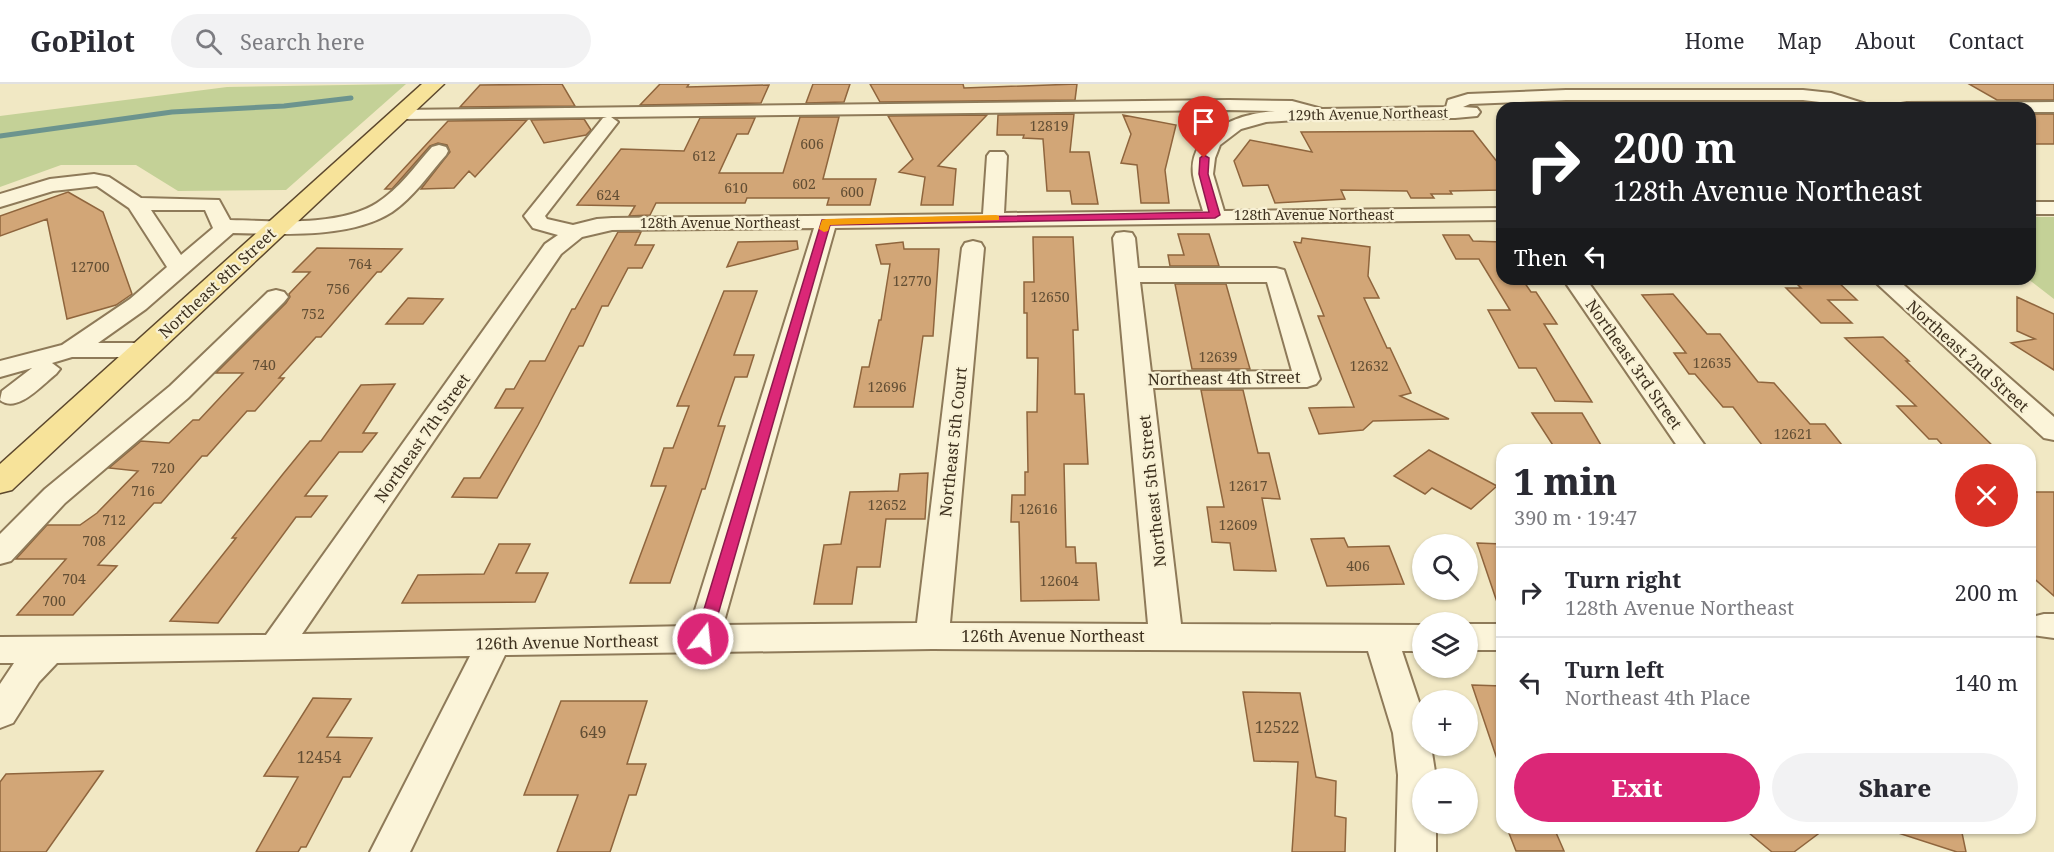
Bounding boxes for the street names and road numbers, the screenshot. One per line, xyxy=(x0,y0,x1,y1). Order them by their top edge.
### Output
street label: 129th Avenue Northeast xyxy=(1288,103,1448,124)
street label: 128th Avenue Northeast xyxy=(1234,205,1394,224)
street label: 128th Avenue Northeast xyxy=(640,213,800,232)
street label: Northeast 8th Street xyxy=(154,223,281,343)
street label: Northeast 3rd Street xyxy=(1581,294,1688,434)
street label: Northeast 2nd Street xyxy=(1902,295,2034,417)
street label: Northeast 5th Court xyxy=(934,366,972,518)
street label: Northeast 4th Street xyxy=(1147,366,1301,390)
street label: Northeast 7th Street xyxy=(369,369,475,507)
street label: Northeast 5th Street xyxy=(1133,413,1171,568)
street label: 126th Avenue Northeast xyxy=(961,625,1145,647)
street label: 126th Avenue Northeast xyxy=(475,629,659,655)

